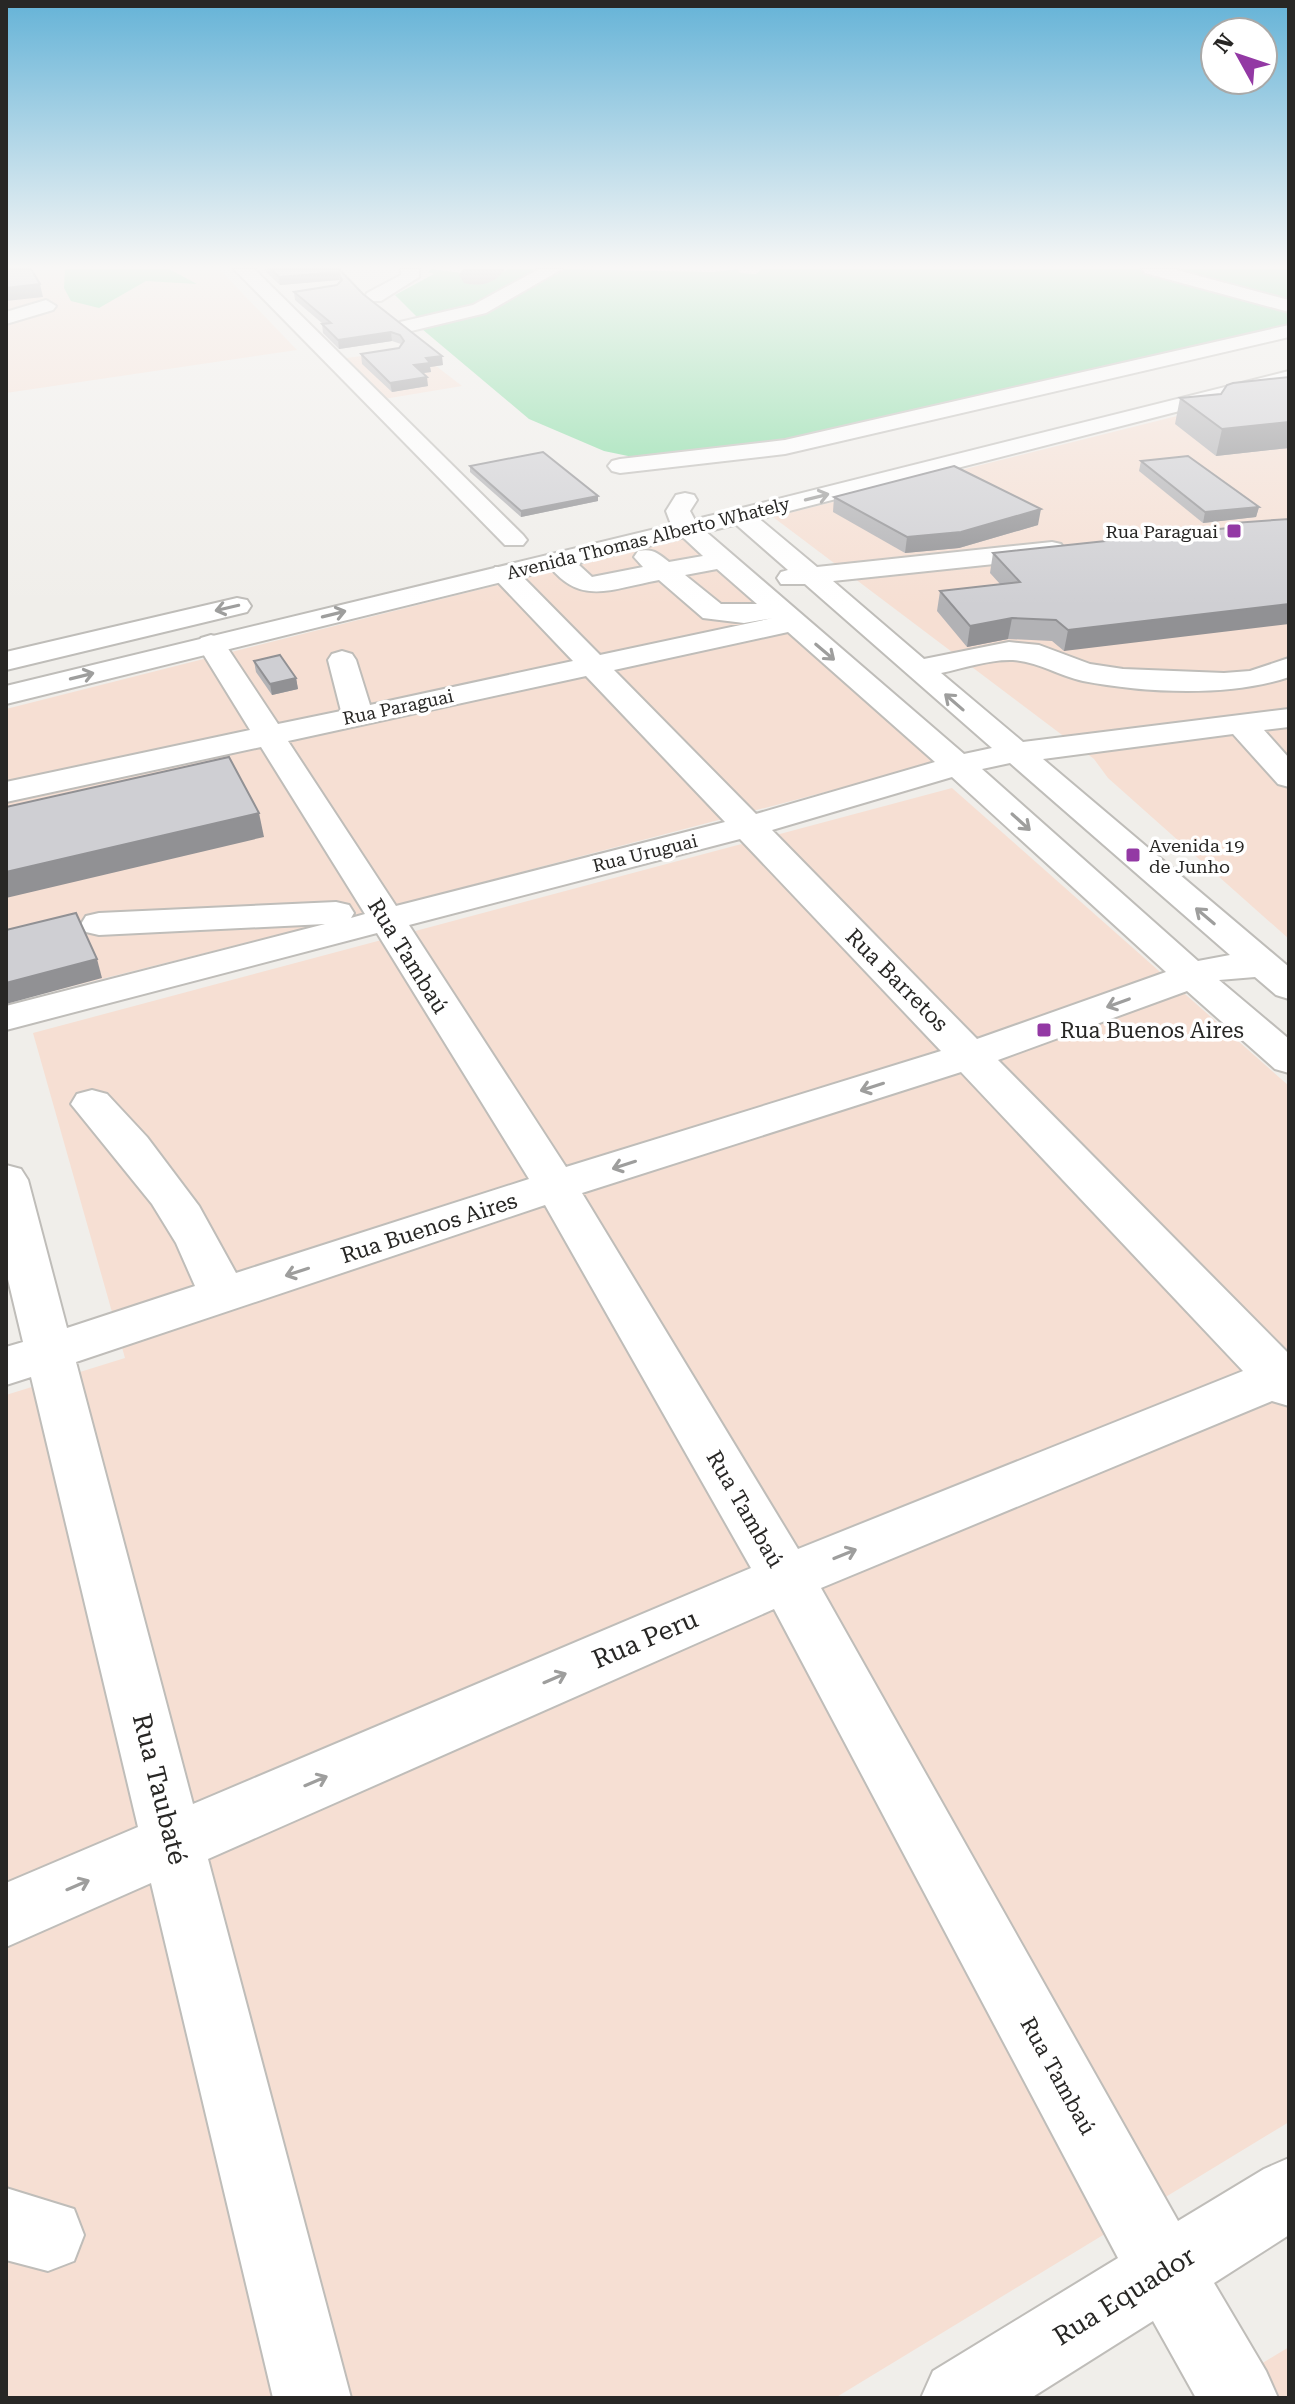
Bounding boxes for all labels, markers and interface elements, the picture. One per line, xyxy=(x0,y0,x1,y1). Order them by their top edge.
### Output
north arrow xyxy=(1199,16,1279,96)
text: N xyxy=(1209,29,1239,58)
one-way arrow xyxy=(804,488,829,503)
street label: Avenida Thomas Alberto Whately xyxy=(504,493,792,583)
place label: Rua Paraguai xyxy=(1106,521,1218,542)
marker: Rua Paraguai xyxy=(1225,522,1243,540)
one-way arrow xyxy=(215,602,241,617)
one-way arrow xyxy=(321,606,347,621)
one-way arrow xyxy=(814,643,834,661)
one-way arrow xyxy=(68,667,94,682)
street label: Rua Paraguai xyxy=(341,685,455,729)
one-way arrow xyxy=(945,693,965,711)
one-way arrow xyxy=(1011,813,1031,832)
street label: Rua Uruguai xyxy=(590,830,700,876)
place label: Avenida 19 de Junho xyxy=(1149,835,1244,877)
marker: Avenida 19 de Junho xyxy=(1124,846,1142,864)
street label: Rua Tambaú xyxy=(363,894,453,1018)
one-way arrow xyxy=(1196,907,1216,925)
street label: Rua Barretos xyxy=(841,924,953,1036)
one-way arrow xyxy=(1106,997,1131,1012)
place label: Rua Buenos Aires xyxy=(1060,1018,1244,1043)
marker: Rua Buenos Aires xyxy=(1035,1021,1053,1039)
one-way arrow xyxy=(860,1080,885,1095)
one-way arrow xyxy=(612,1159,637,1173)
street label: Rua Buenos Aires xyxy=(338,1188,520,1268)
one-way arrow xyxy=(285,1265,310,1280)
street label: Rua Tambaú xyxy=(702,1446,789,1572)
one-way arrow xyxy=(832,1546,857,1560)
street label: Rua Peru xyxy=(588,1603,702,1675)
one-way arrow xyxy=(543,1670,567,1685)
street label: Rua Taubaté xyxy=(127,1710,193,1868)
one-way arrow xyxy=(303,1773,328,1788)
one-way arrow xyxy=(65,1876,89,1891)
street label: Rua Tambaú xyxy=(1015,2013,1101,2139)
street label: Rua Equador xyxy=(1048,2240,1201,2351)

